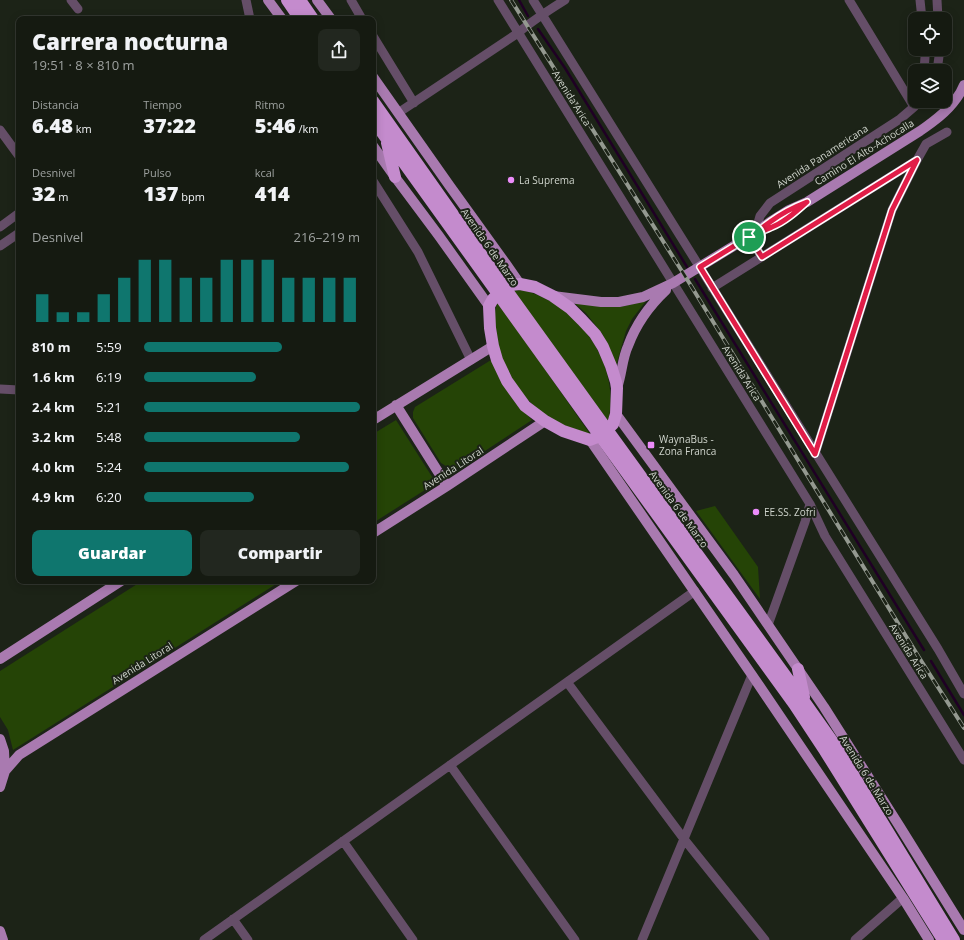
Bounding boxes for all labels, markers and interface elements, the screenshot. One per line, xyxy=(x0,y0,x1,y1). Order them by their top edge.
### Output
map controls xyxy=(908,12,952,108)
button: locate xyxy=(908,12,952,56)
text: Carrera nocturna xyxy=(32,26,228,56)
button: share xyxy=(318,29,360,71)
text: 19:51 · 8 × 810 m xyxy=(32,56,135,74)
button: layers xyxy=(908,64,952,108)
street label: Avenida Arica xyxy=(549,68,595,128)
text: Distancia xyxy=(32,97,79,112)
text: Tiempo xyxy=(143,97,182,112)
text: Ritmo xyxy=(255,97,285,112)
text: 6.48 xyxy=(32,112,73,139)
text: 37:22 xyxy=(143,112,196,139)
text: 5:46 xyxy=(255,112,296,139)
street label: Camino El Alto-Achocalla xyxy=(812,116,916,188)
text: km xyxy=(73,121,92,136)
text: /km xyxy=(296,121,318,136)
street label: Avenida Panamericana xyxy=(773,121,871,191)
text: Desnivel xyxy=(32,165,75,180)
text: Pulso xyxy=(143,165,171,180)
text: kcal xyxy=(255,165,275,180)
place label: La Suprema xyxy=(519,173,575,187)
marker: La Suprema xyxy=(506,175,516,185)
text: 32 xyxy=(32,180,55,207)
text: 137 xyxy=(143,180,178,207)
text: 414 xyxy=(255,180,290,207)
text: m xyxy=(55,189,68,204)
text: bpm xyxy=(178,189,205,204)
street label: Avenida 6 de Marzo xyxy=(458,205,522,289)
pin xyxy=(732,220,766,254)
icon: arrive xyxy=(738,226,760,248)
text: Desnivel xyxy=(32,228,83,246)
text: 216–219 m xyxy=(293,228,360,246)
text: 810 m xyxy=(32,338,70,356)
text: 5:59 xyxy=(96,338,122,356)
street label: Avenida Arica xyxy=(719,343,765,403)
text: 1.6 km xyxy=(32,368,75,386)
text: 6:19 xyxy=(96,368,122,386)
text: 2.4 km xyxy=(32,398,75,416)
text: 5:21 xyxy=(96,398,122,416)
text: 3.2 km xyxy=(32,428,75,446)
text: 5:48 xyxy=(96,428,122,446)
place label: WaynaBus - Zona Franca xyxy=(659,432,716,458)
marker: WaynaBus - Zona Franca xyxy=(646,440,656,450)
street label: Avenida Litoral xyxy=(420,443,486,493)
text: 4.0 km xyxy=(32,458,75,476)
text: 5:24 xyxy=(96,458,122,476)
street label: Avenida 6 de Marzo xyxy=(646,468,712,550)
text: 4.9 km xyxy=(32,488,75,506)
text: 6:20 xyxy=(96,488,122,506)
place label: EE.SS. Zofri xyxy=(764,505,816,519)
marker: EE.SS. Zofri xyxy=(751,507,761,517)
button: Guardar xyxy=(32,530,192,576)
button: Compartir xyxy=(200,530,360,576)
street label: Avenida Arica xyxy=(886,621,932,681)
street label: Avenida Litoral xyxy=(109,639,175,687)
street label: Avenida 6 de Marzo xyxy=(837,732,897,818)

